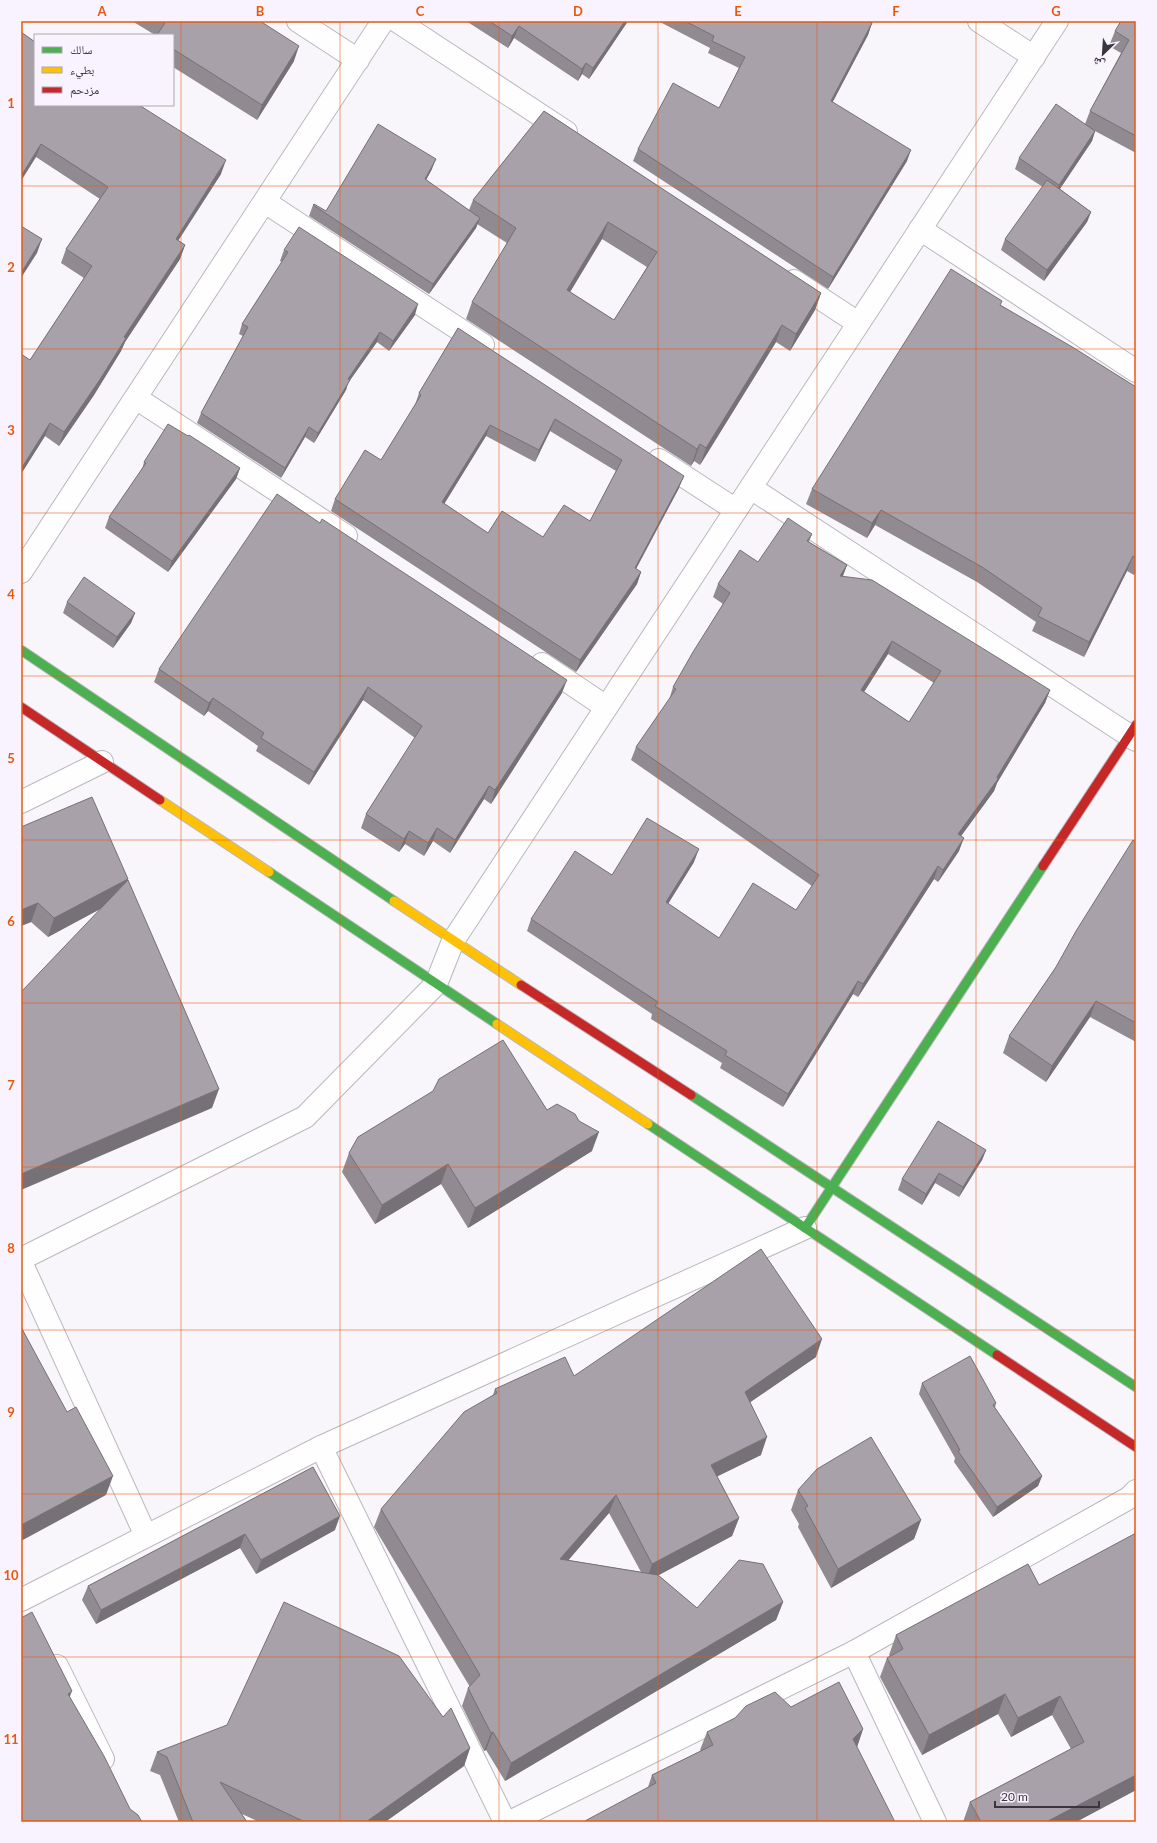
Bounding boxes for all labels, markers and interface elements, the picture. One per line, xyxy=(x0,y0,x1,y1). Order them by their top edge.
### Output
text: A xyxy=(96,3,107,19)
text: B xyxy=(256,3,265,19)
text: C xyxy=(416,3,425,19)
text: D xyxy=(573,3,583,19)
text: E xyxy=(734,3,742,19)
text: F xyxy=(892,3,900,19)
text: G xyxy=(1051,3,1061,19)
legend xyxy=(34,34,174,106)
north arrow xyxy=(1083,34,1123,74)
text: سالك xyxy=(70,42,92,57)
text: ش xyxy=(1090,53,1107,72)
text: بطيء xyxy=(70,62,94,80)
text: مزدحم xyxy=(70,82,99,98)
text: 1 xyxy=(7,95,15,111)
text: 2 xyxy=(7,259,15,275)
text: 3 xyxy=(7,422,15,438)
text: 4 xyxy=(7,586,15,602)
text: 5 xyxy=(7,750,15,766)
text: 6 xyxy=(7,913,15,929)
text: 7 xyxy=(7,1077,15,1093)
text: 8 xyxy=(7,1240,15,1256)
text: 9 xyxy=(7,1404,15,1420)
text: 10 xyxy=(3,1567,19,1583)
text: 11 xyxy=(3,1731,19,1747)
scale bar xyxy=(995,1783,1099,1809)
text: 20 m xyxy=(1001,1789,1028,1804)

